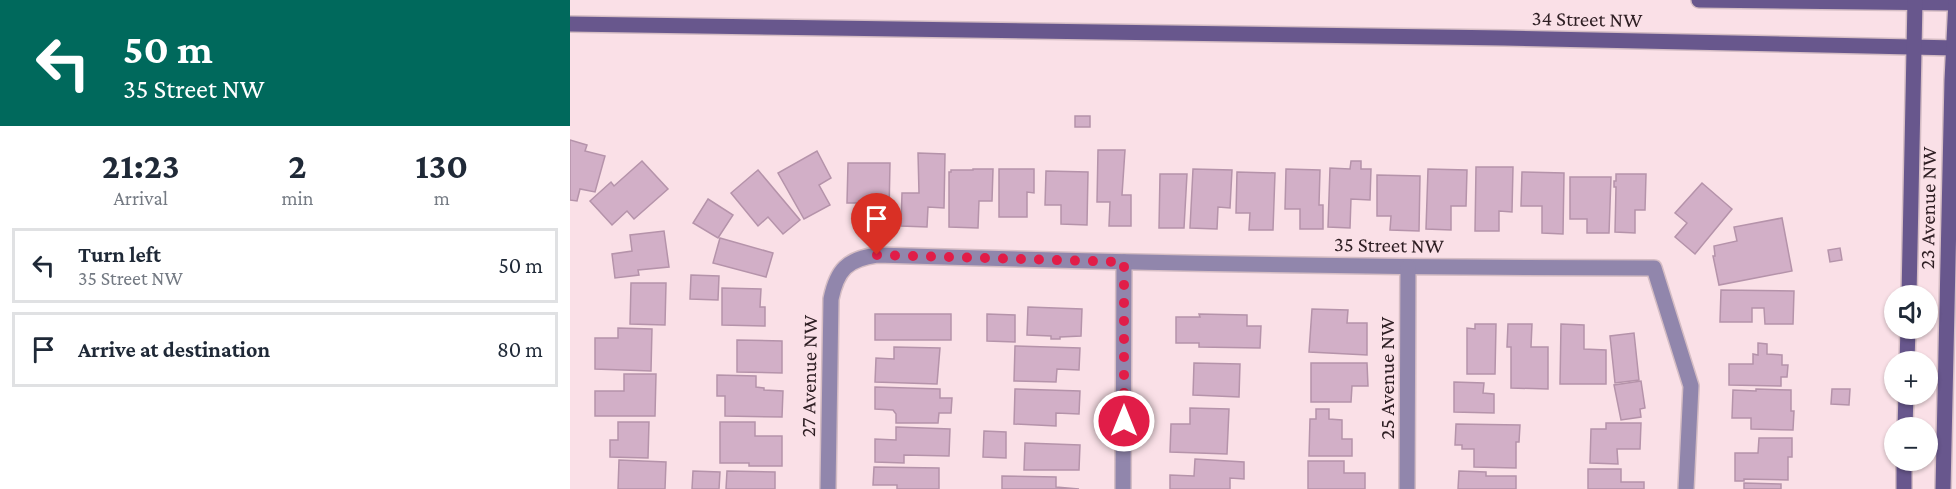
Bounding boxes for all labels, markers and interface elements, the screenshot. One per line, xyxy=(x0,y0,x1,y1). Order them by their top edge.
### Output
street label: 34 Street NW xyxy=(1531,6,1643,32)
icon: left xyxy=(24,24,102,102)
text: 50 m xyxy=(123,25,213,72)
text: 35 Street NW xyxy=(123,74,265,104)
text: 21:23 xyxy=(102,146,180,186)
text: 2 xyxy=(288,146,307,186)
text: 130 xyxy=(415,146,468,186)
street label: 23 Avenue NW xyxy=(1915,146,1941,270)
text: Arrival xyxy=(113,187,168,209)
text: min xyxy=(281,187,313,209)
text: m xyxy=(434,187,450,209)
pin xyxy=(851,193,902,255)
icon: arrive xyxy=(860,202,893,235)
street label: 35 Street NW xyxy=(1334,232,1445,258)
text: Turn left xyxy=(78,242,161,267)
icon: left xyxy=(27,249,60,282)
text: 50 m xyxy=(498,253,543,278)
text: 35 Street NW xyxy=(78,267,183,289)
map controls xyxy=(1884,285,1938,471)
button: sound xyxy=(1884,285,1938,339)
street label: 27 Avenue NW xyxy=(796,314,822,437)
street label: 25 Avenue NW xyxy=(1375,316,1399,439)
icon: arrive xyxy=(27,333,60,366)
text: Arrive at destination xyxy=(78,337,270,362)
text: 80 m xyxy=(497,337,543,362)
button: + xyxy=(1884,351,1938,405)
position arrow xyxy=(1092,389,1156,453)
button: − xyxy=(1884,417,1938,471)

